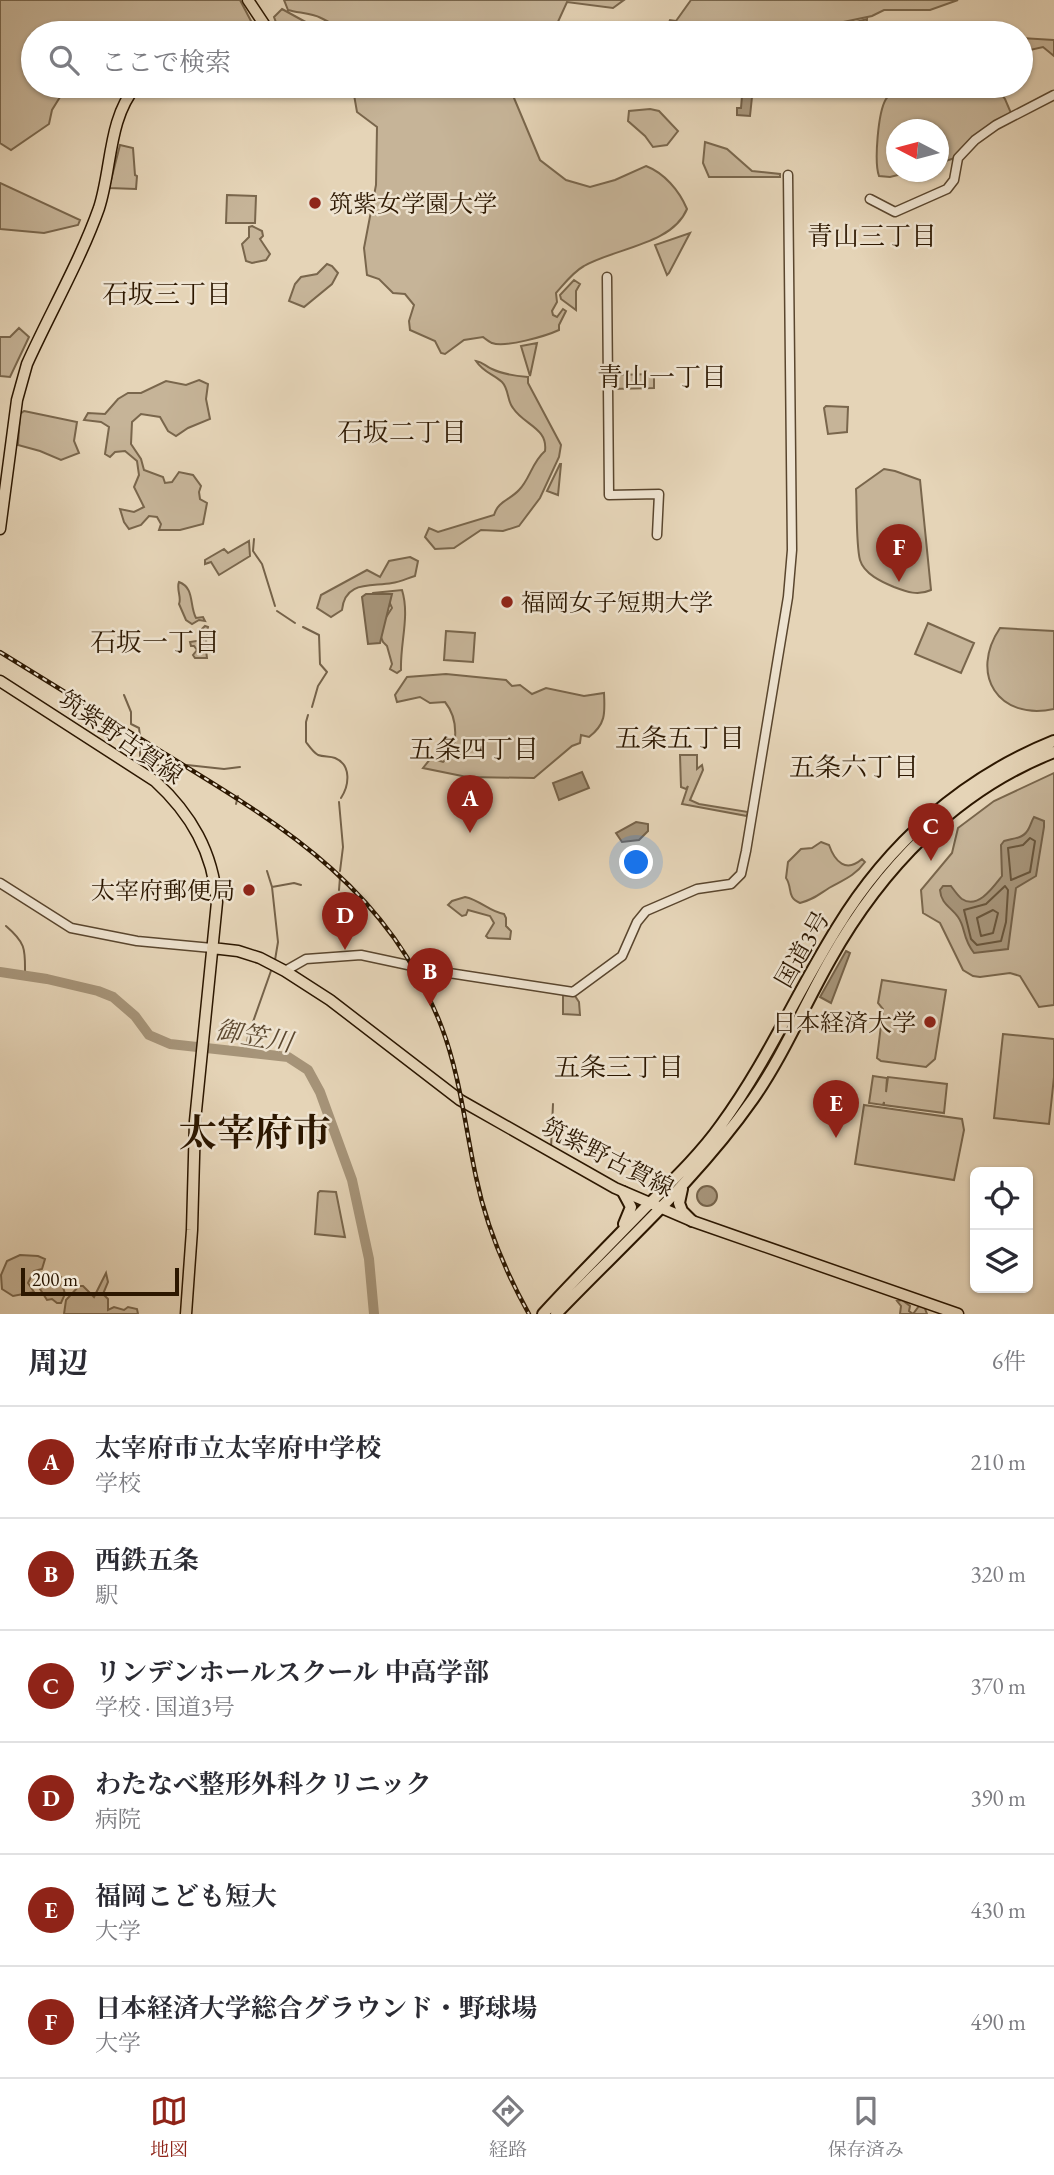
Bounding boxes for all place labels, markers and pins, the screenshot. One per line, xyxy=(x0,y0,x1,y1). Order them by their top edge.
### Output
place label: 筑紫女学園大学 xyxy=(329,188,497,219)
marker: 筑紫女学園大学 xyxy=(307,195,323,211)
pin: F xyxy=(876,524,922,582)
place label: 福岡女子短期大学 xyxy=(521,587,713,618)
marker: 福岡女子短期大学 xyxy=(499,594,515,610)
pin: A xyxy=(447,775,493,833)
pin: C xyxy=(908,803,954,861)
place label: 太宰府郵便局 xyxy=(91,875,235,906)
marker: 太宰府郵便局 xyxy=(241,882,257,898)
pin: D xyxy=(322,892,368,950)
pin: B xyxy=(407,948,453,1006)
place label: 日本経済大学 xyxy=(772,1007,916,1038)
marker: 日本経済大学 xyxy=(922,1014,938,1030)
pin: E xyxy=(813,1080,859,1138)

